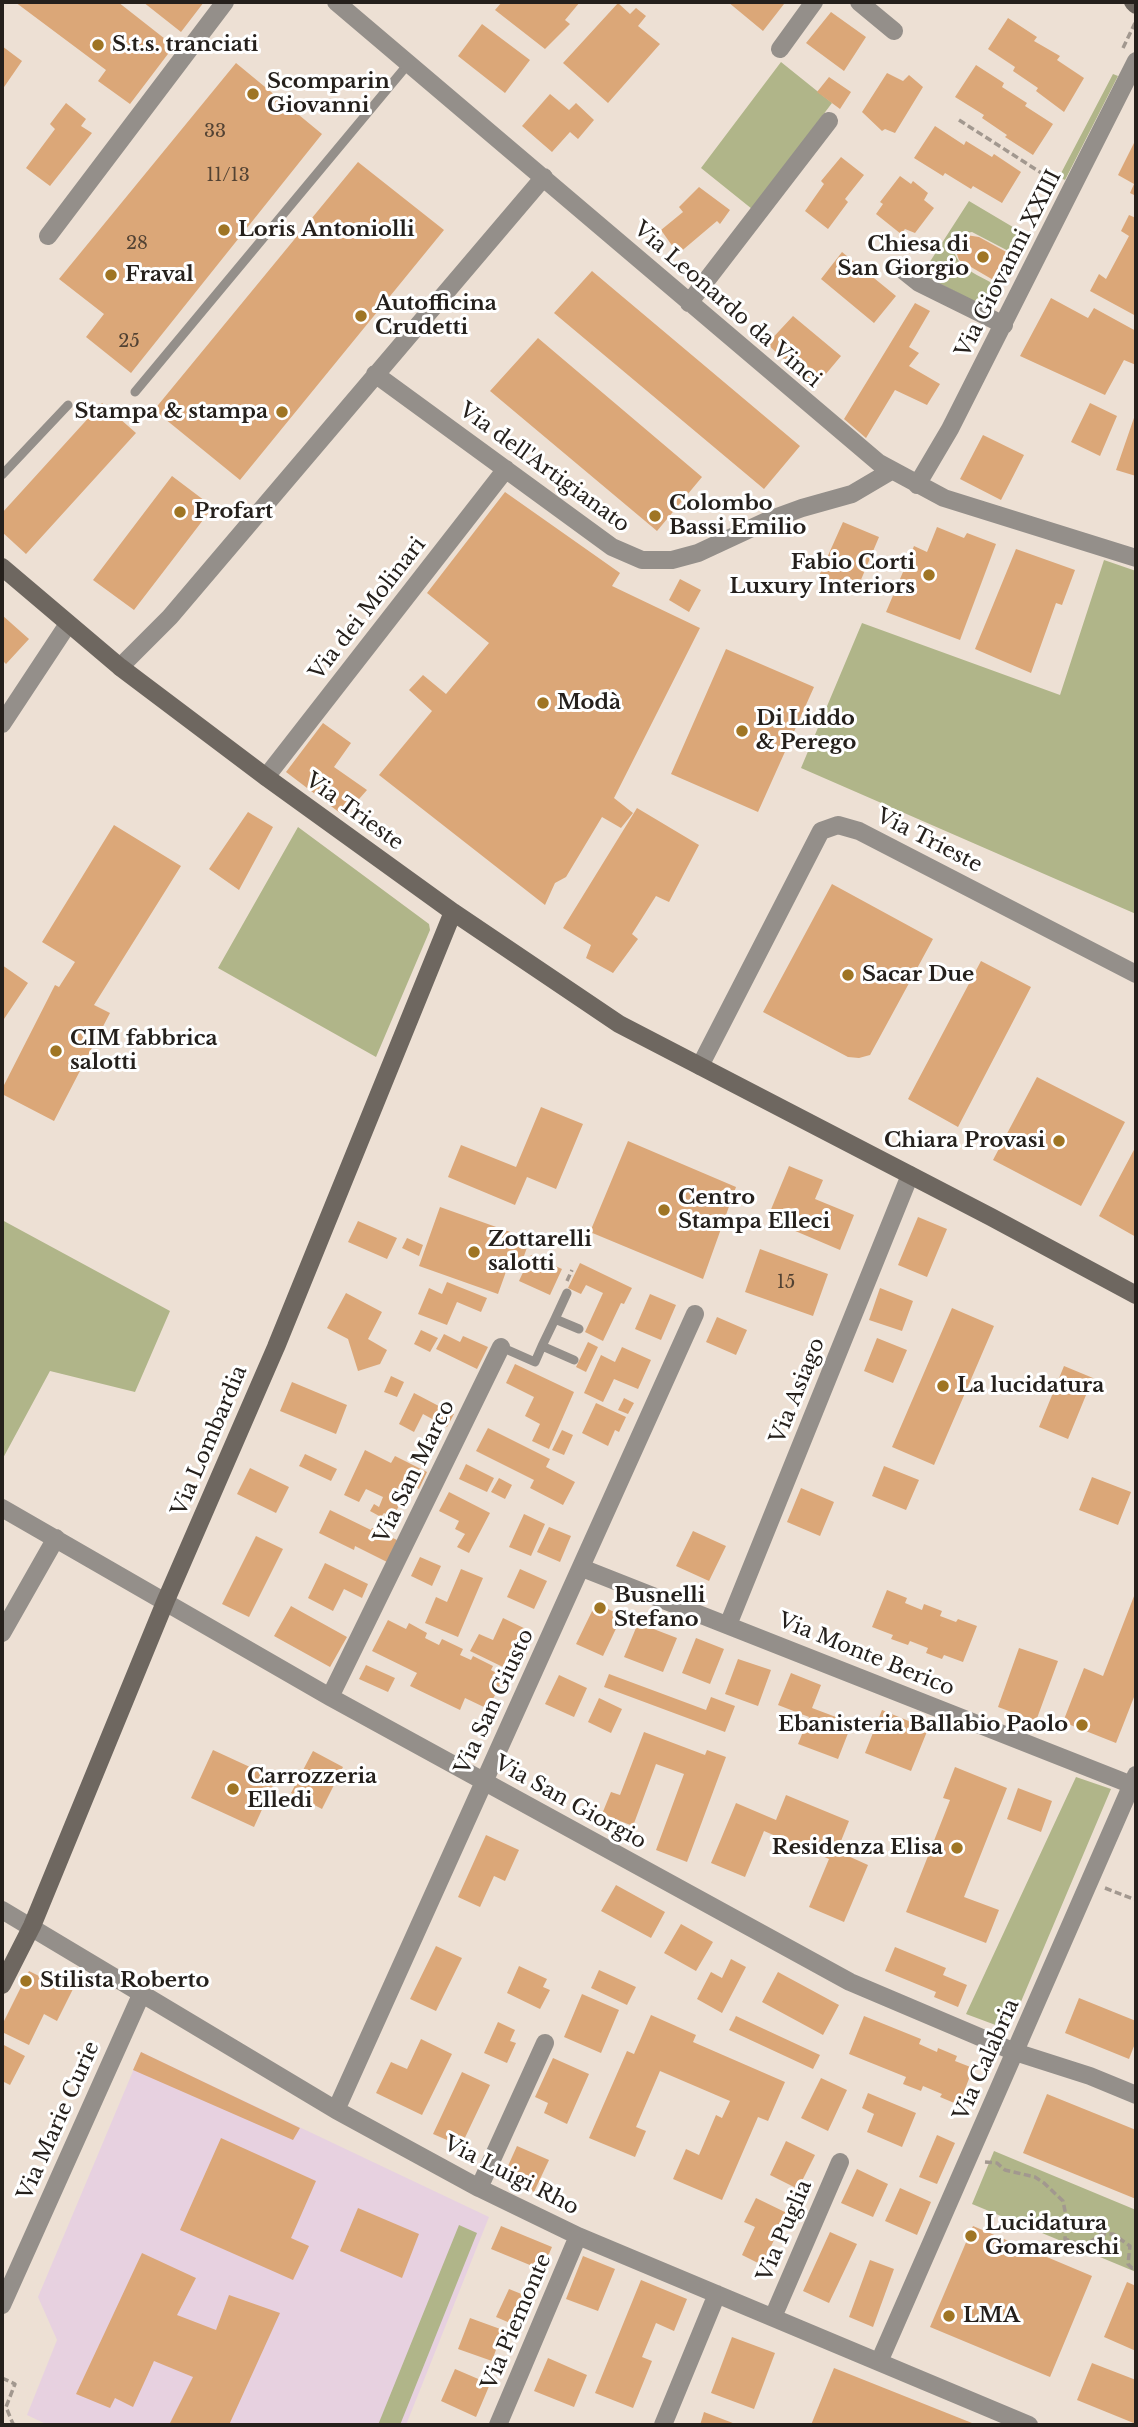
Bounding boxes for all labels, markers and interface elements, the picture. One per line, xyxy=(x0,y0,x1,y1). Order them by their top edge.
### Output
place label: S.t.s. tranciati xyxy=(112,32,258,58)
marker: S.t.s. tranciati xyxy=(90,37,106,53)
place label: Scomparin Giovanni xyxy=(267,69,390,119)
marker: Scomparin Giovanni xyxy=(245,86,261,102)
house number: 33 xyxy=(204,121,226,143)
house number: 11/13 xyxy=(206,165,250,187)
street label: Via Giovanni XXIII xyxy=(951,166,1067,362)
place label: Loris Antoniolli xyxy=(238,217,414,243)
street label: Via Leonardo da Vinci xyxy=(628,217,826,393)
marker: Loris Antoniolli xyxy=(216,222,232,238)
place label: Chiesa di San Giorgio xyxy=(838,232,969,282)
house number: 28 xyxy=(126,233,148,255)
marker: Chiesa di San Giorgio xyxy=(975,249,991,265)
place label: Fraval xyxy=(125,262,194,288)
marker: Fraval xyxy=(103,267,119,283)
place label: Autofficina Crudetti xyxy=(375,291,497,341)
marker: Autofficina Crudetti xyxy=(353,308,369,324)
house number: 25 xyxy=(118,331,140,353)
street label: Via dell'Artigianato xyxy=(454,398,634,538)
place label: Stampa & stampa xyxy=(75,399,268,425)
marker: Stampa & stampa xyxy=(274,404,290,420)
place label: Colombo Bassi Emilio xyxy=(669,491,806,541)
place label: Profart xyxy=(194,499,273,525)
marker: Profart xyxy=(172,504,188,520)
marker: Colombo Bassi Emilio xyxy=(647,508,663,524)
street label: Via dei Molinari xyxy=(305,533,431,685)
place label: Fabio Corti Luxury Interiors xyxy=(730,550,915,600)
marker: Fabio Corti Luxury Interiors xyxy=(921,567,937,583)
place label: Modà xyxy=(557,690,621,716)
marker: Modà xyxy=(535,695,551,711)
place label: Di Liddo & Perego xyxy=(756,706,856,756)
marker: Di Liddo & Perego xyxy=(734,723,750,739)
street label: Via Trieste xyxy=(300,768,408,856)
street label: Via Trieste xyxy=(872,804,986,878)
place label: Sacar Due xyxy=(862,962,974,988)
marker: Sacar Due xyxy=(840,967,856,983)
place label: CIM fabbrica salotti xyxy=(70,1026,218,1076)
marker: CIM fabbrica salotti xyxy=(48,1043,64,1059)
place label: Chiara Provasi xyxy=(884,1128,1045,1154)
marker: Chiara Provasi xyxy=(1051,1133,1067,1149)
place label: Centro Stampa Elleci xyxy=(678,1185,830,1235)
marker: Centro Stampa Elleci xyxy=(656,1202,672,1218)
place label: Zottarelli salotti xyxy=(488,1227,592,1277)
marker: Zottarelli salotti xyxy=(466,1244,482,1260)
house number: 15 xyxy=(777,1272,795,1294)
street label: Via Asiago xyxy=(765,1334,831,1448)
street label: Via Lombardia xyxy=(167,1362,253,1520)
place label: La lucidatura xyxy=(957,1373,1104,1399)
marker: La lucidatura xyxy=(935,1378,951,1394)
street label: Via San Marco xyxy=(369,1396,461,1548)
place label: Busnelli Stefano xyxy=(614,1583,705,1633)
marker: Busnelli Stefano xyxy=(592,1600,608,1616)
street label: Via Monte Berico xyxy=(774,1608,958,1702)
street label: Via San Giusto xyxy=(450,1625,540,1779)
place label: Ebanisteria Ballabio Paolo xyxy=(778,1712,1068,1738)
marker: Ebanisteria Ballabio Paolo xyxy=(1074,1717,1090,1733)
street label: Via San Giorgio xyxy=(490,1751,650,1855)
place label: Carrozzeria Elledi xyxy=(247,1764,377,1814)
marker: Carrozzeria Elledi xyxy=(225,1781,241,1797)
place label: Residenza Elisa xyxy=(772,1835,943,1861)
marker: Residenza Elisa xyxy=(949,1840,965,1856)
place label: Stilista Roberto xyxy=(40,1968,209,1994)
marker: Stilista Roberto xyxy=(18,1973,34,1989)
street label: Via Calabria xyxy=(949,1995,1025,2125)
street label: Via Marie Curie xyxy=(13,2038,105,2204)
street label: Via Luigi Rho xyxy=(439,2131,583,2221)
street label: Via Puglia xyxy=(752,2176,818,2286)
place label: Lucidatura Gomareschi xyxy=(985,2211,1119,2261)
marker: Lucidatura Gomareschi xyxy=(963,2228,979,2244)
street label: Via Piemonte xyxy=(477,2250,557,2394)
place label: LMA xyxy=(963,2303,1020,2329)
marker: LMA xyxy=(941,2308,957,2324)

